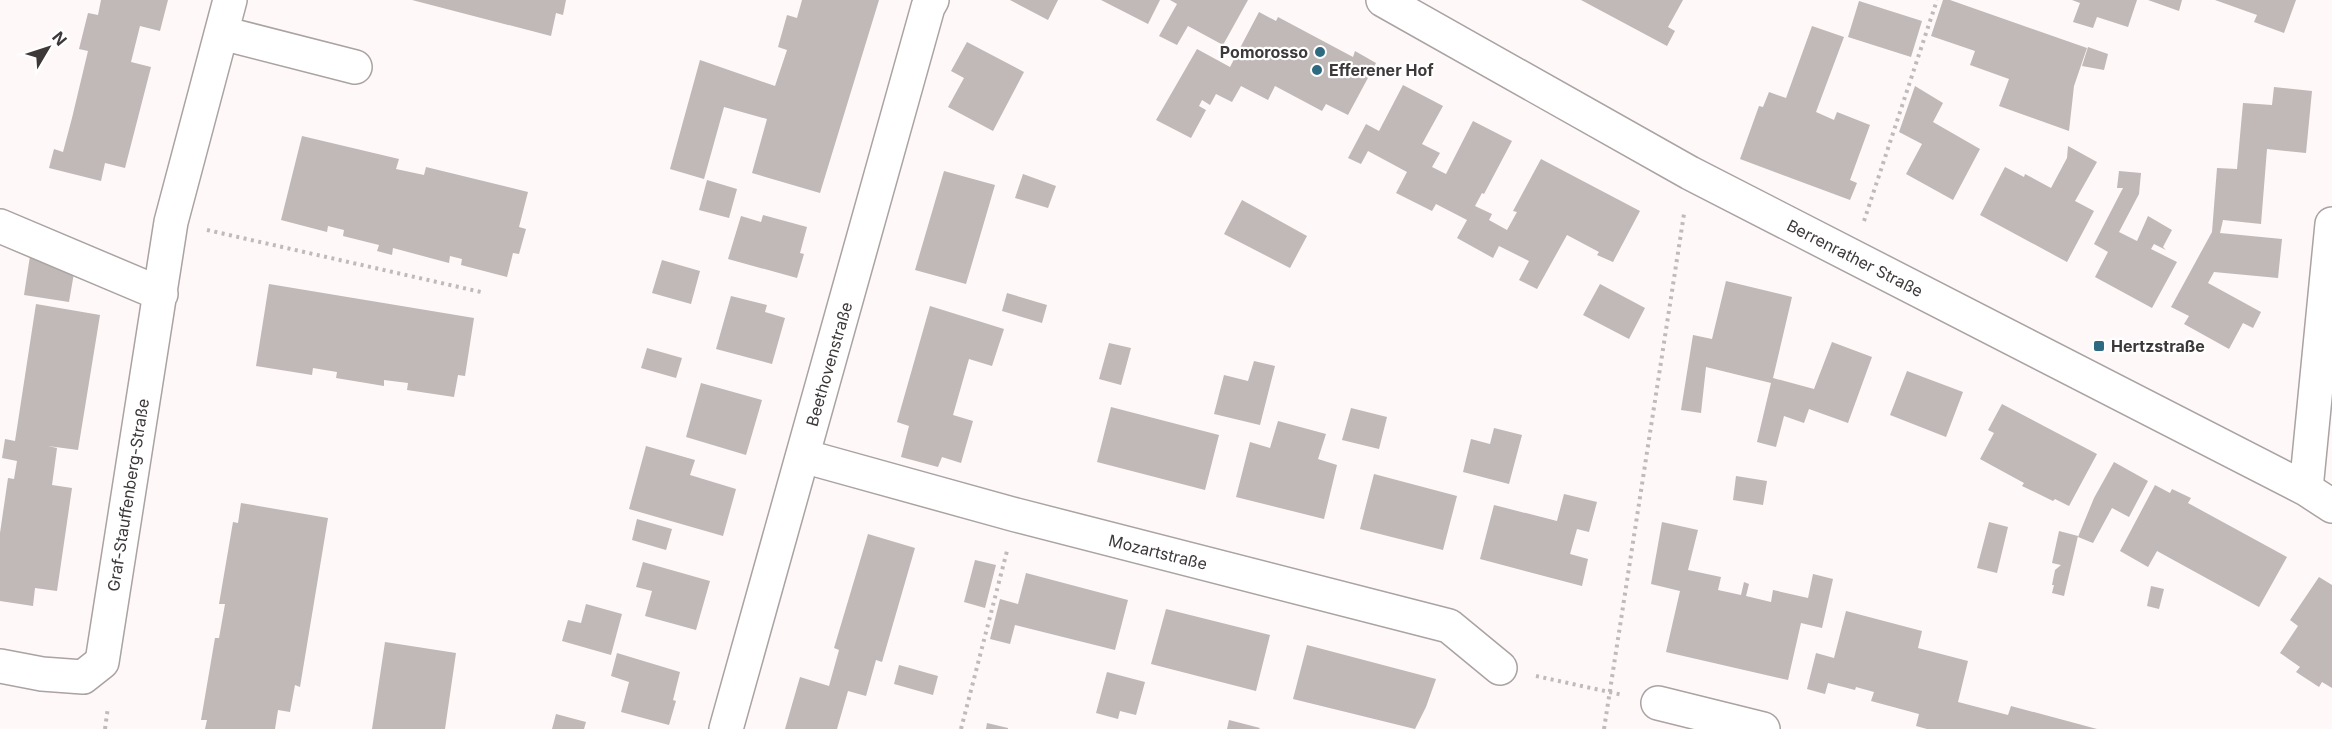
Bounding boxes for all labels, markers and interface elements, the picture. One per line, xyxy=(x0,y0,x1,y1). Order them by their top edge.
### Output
north arrow xyxy=(18,18,78,78)
text: N xyxy=(48,28,71,50)
place label: Pomorosso xyxy=(1220,42,1308,62)
marker: Pomorosso xyxy=(1313,45,1327,59)
place label: Efferener Hof xyxy=(1329,60,1434,80)
marker: Efferener Hof xyxy=(1310,63,1324,77)
street label: Berrenrather Straße xyxy=(1784,215,1926,301)
street label: Beethovenstraße xyxy=(802,300,856,428)
place label: Hertzstraße xyxy=(2111,336,2205,356)
marker: Hertzstraße xyxy=(2092,339,2106,353)
street label: Graf-Stauffenberg-Straße xyxy=(103,397,153,593)
street label: Mozartstraße xyxy=(1107,530,1209,574)

